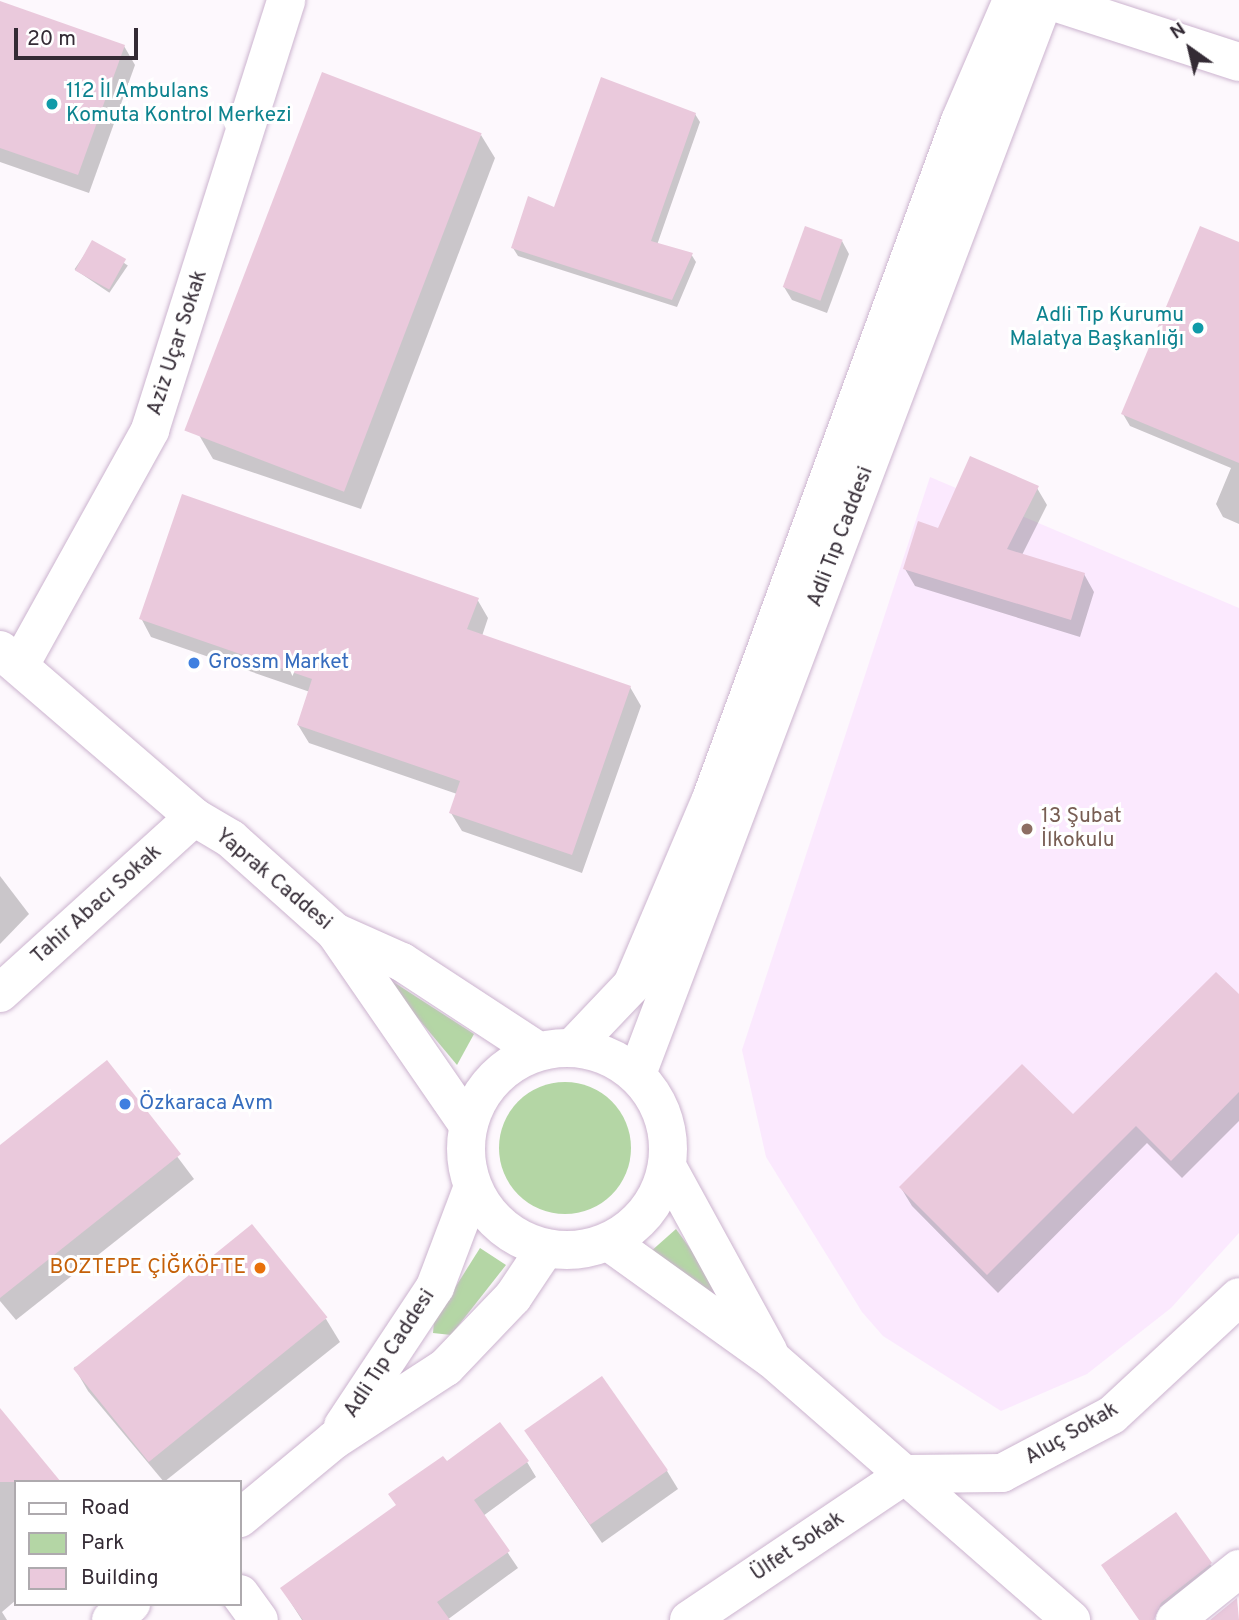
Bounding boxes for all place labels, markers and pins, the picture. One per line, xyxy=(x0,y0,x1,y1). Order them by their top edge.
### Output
place label: 112 İl Ambulans Komuta Kontrol Merkezi xyxy=(66,79,292,129)
marker: 112 İl Ambulans Komuta Kontrol Merkezi xyxy=(44,96,60,112)
place label: Adli Tıp Kurumu Malatya Başkanlığı xyxy=(1009,303,1184,353)
marker: Adli Tıp Kurumu Malatya Başkanlığı xyxy=(1190,320,1206,336)
place label: Grossm Market xyxy=(208,650,349,676)
marker: Grossm Market xyxy=(186,655,202,671)
place label: 13 Şubat İlkokulu xyxy=(1041,804,1122,854)
marker: 13 Şubat İlkokulu xyxy=(1019,821,1035,837)
place label: Özkaraca Avm xyxy=(139,1091,274,1117)
marker: Özkaraca Avm xyxy=(117,1096,133,1112)
place label: BOZTEPE ÇİĞKÖFTE xyxy=(50,1255,246,1281)
marker: BOZTEPE ÇİĞKÖFTE xyxy=(252,1260,268,1276)

